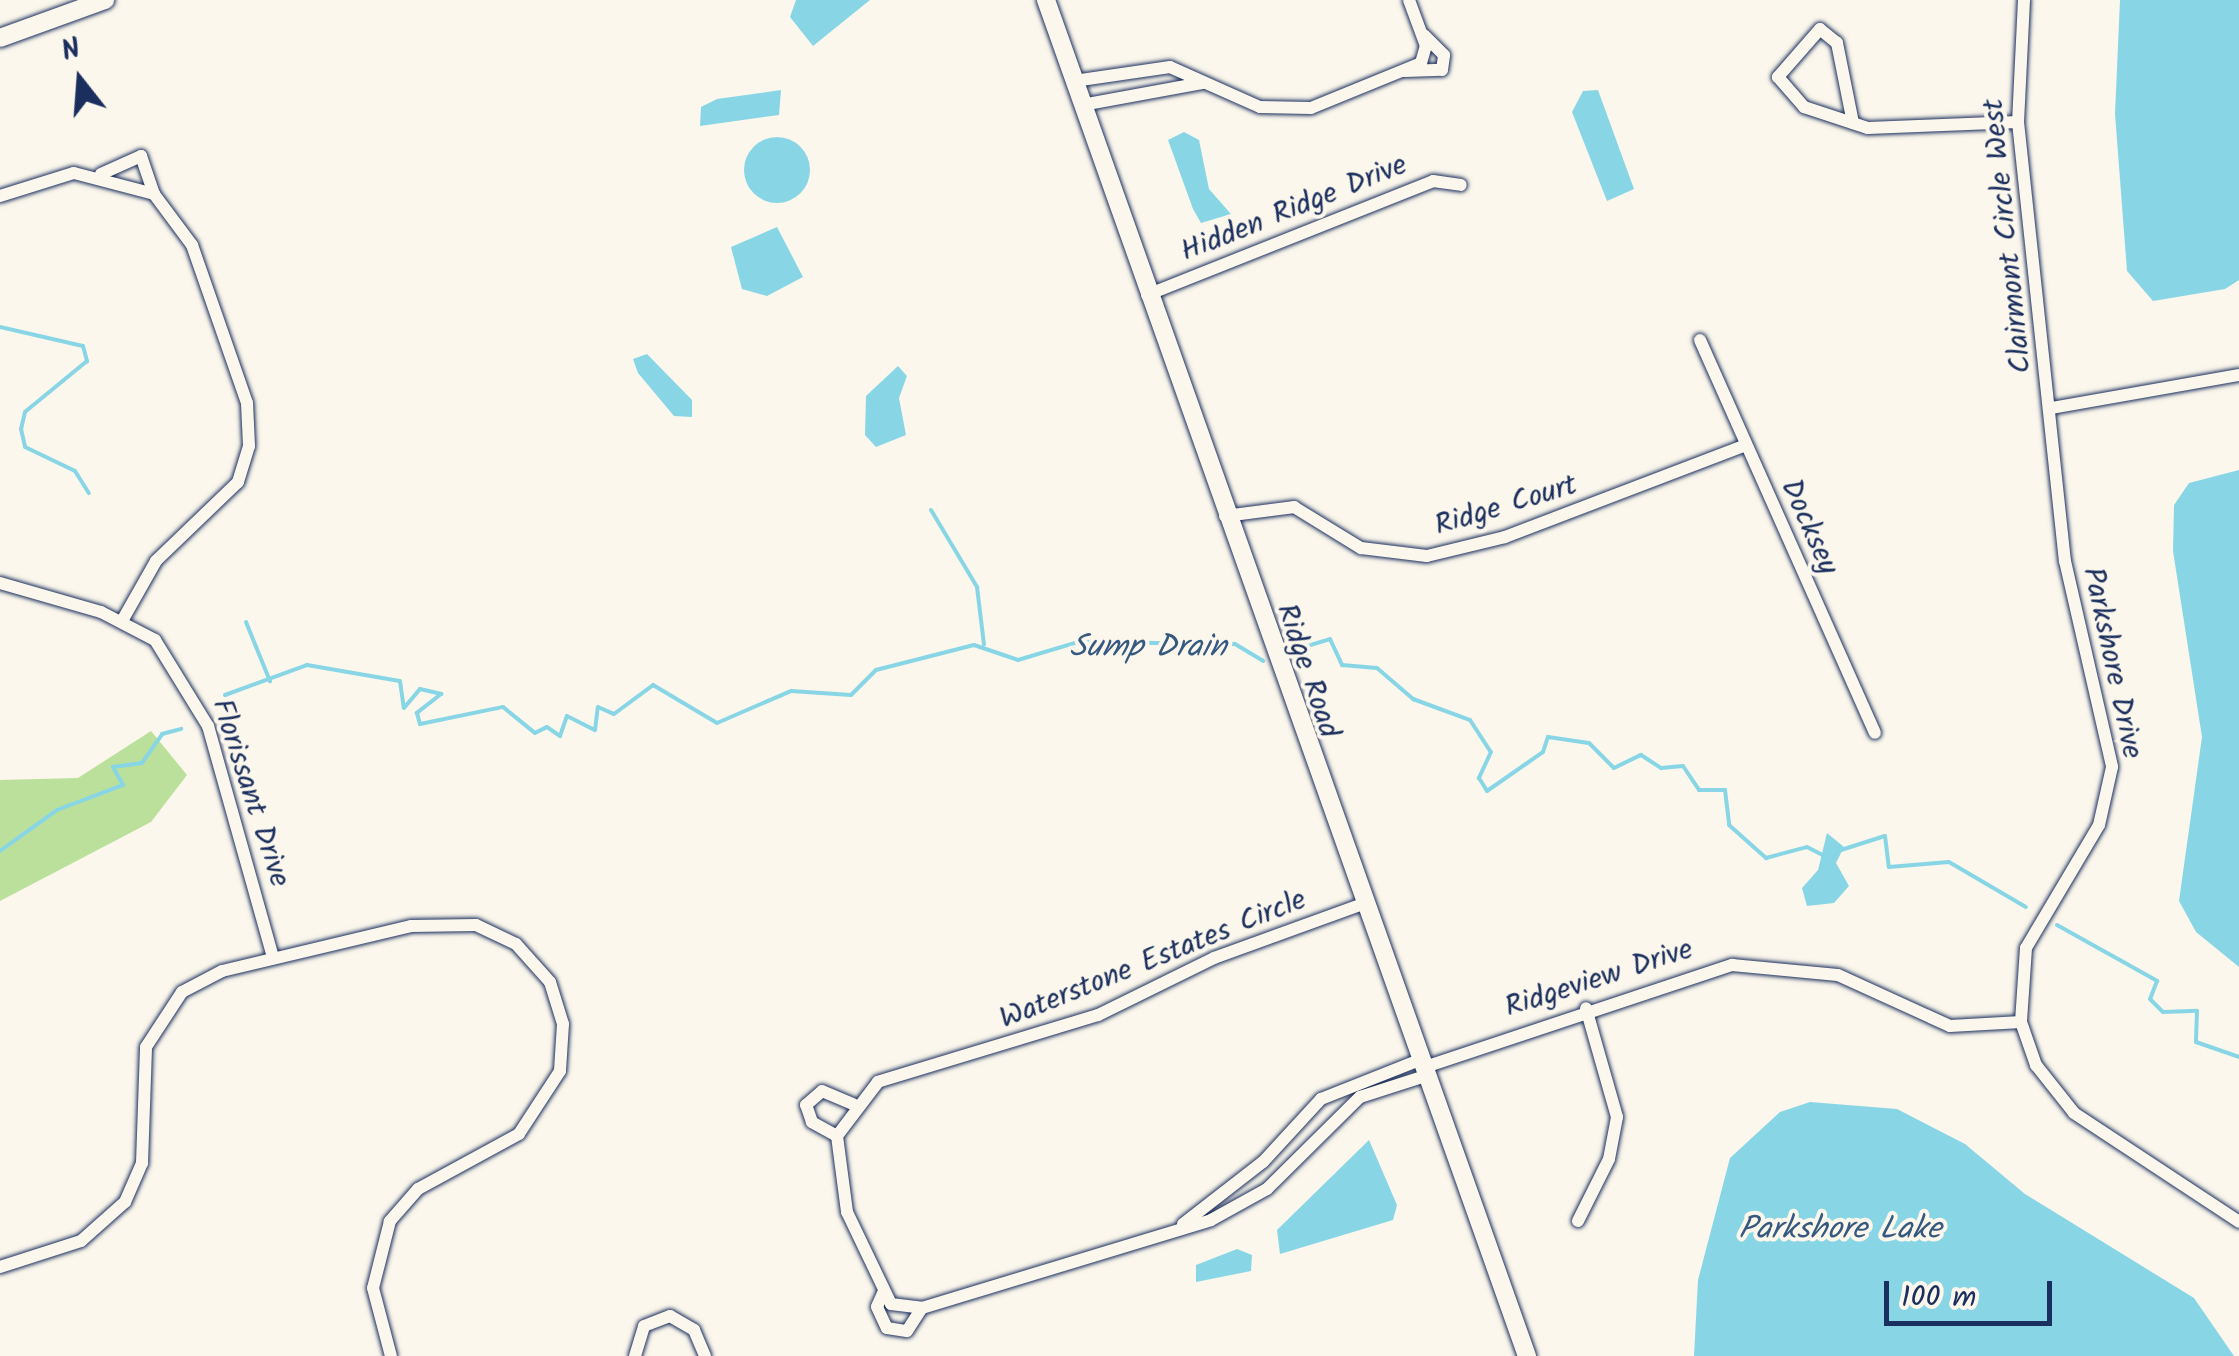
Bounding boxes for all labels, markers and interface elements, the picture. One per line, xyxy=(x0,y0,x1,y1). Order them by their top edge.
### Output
text: N xyxy=(56,27,86,75)
north arrow xyxy=(30,30,130,130)
street label: Clairmont Circle West xyxy=(1976,97,2040,375)
street label: Hidden Ridge Drive xyxy=(1176,147,1412,271)
street label: Ridge Court xyxy=(1430,467,1582,545)
street label: Docksey xyxy=(1772,474,1846,580)
street label: Parkshore Drive xyxy=(2074,564,2150,762)
street label: Ridge Road xyxy=(1267,599,1347,743)
water label: Sump Drain xyxy=(1070,629,1226,667)
street label: Florissant Drive xyxy=(203,694,297,892)
street label: Waterstone Estates Circle xyxy=(995,882,1311,1038)
street label: Ridgeview Drive xyxy=(1500,932,1698,1026)
water label: Parkshore Lake xyxy=(1739,1211,1941,1249)
scale bar xyxy=(1889,1261,2056,1323)
text: 100 m xyxy=(1901,1274,1976,1322)

